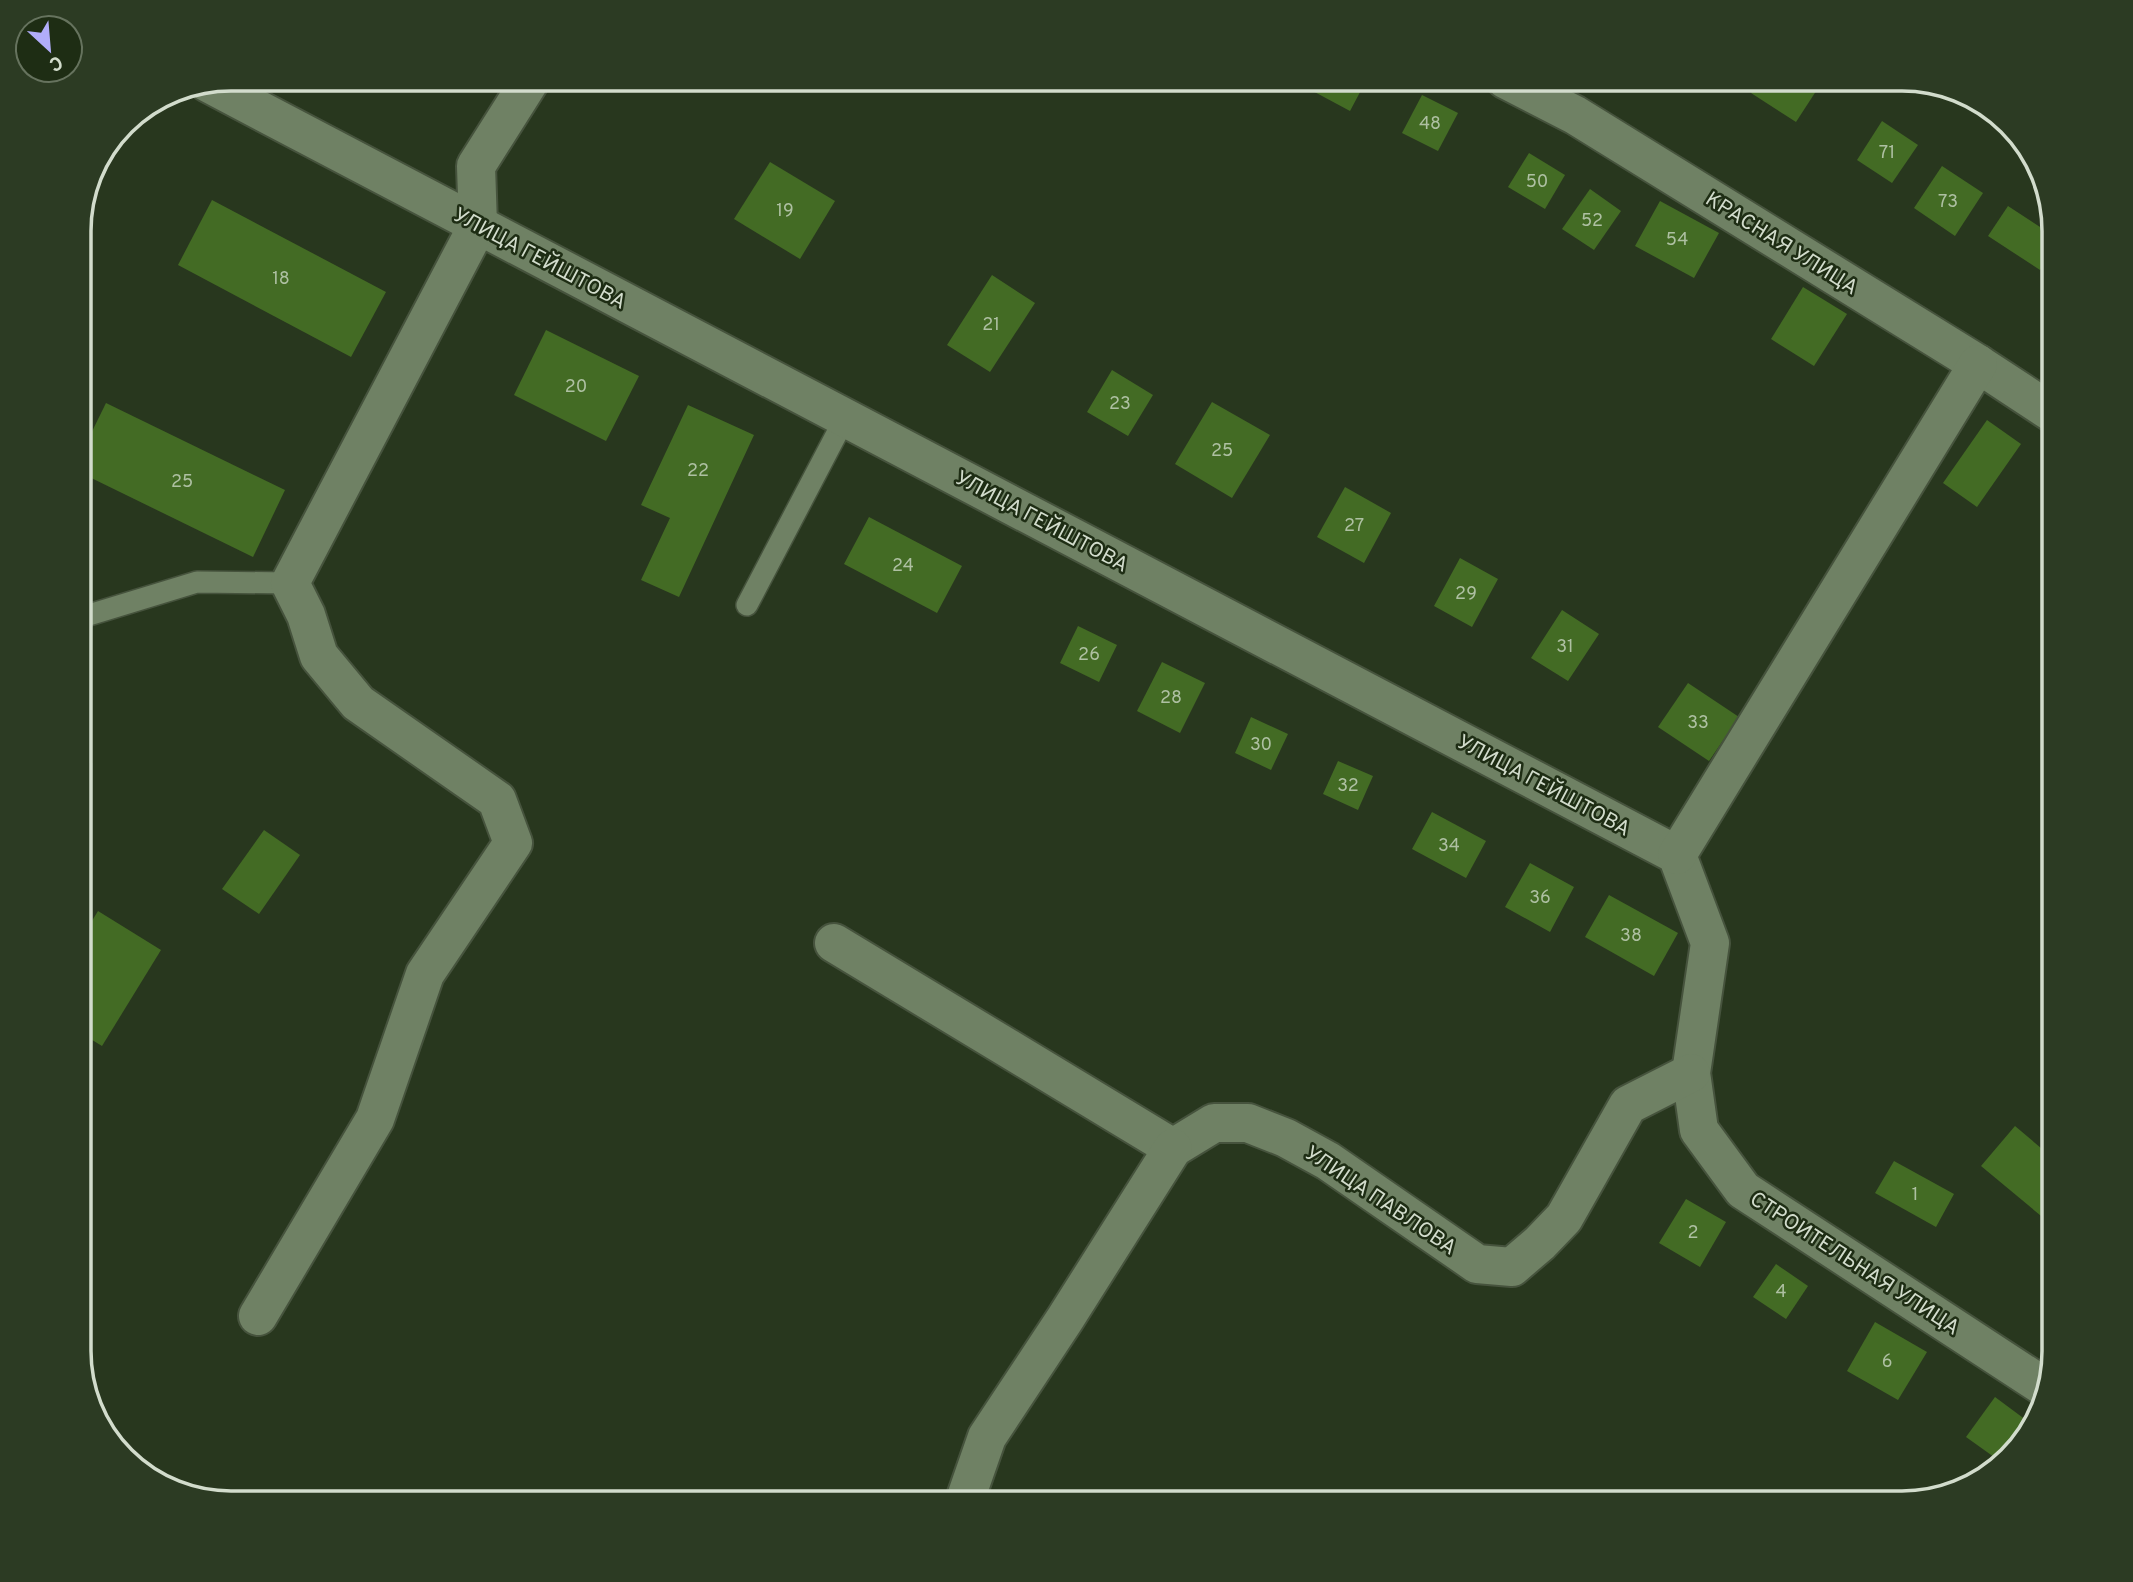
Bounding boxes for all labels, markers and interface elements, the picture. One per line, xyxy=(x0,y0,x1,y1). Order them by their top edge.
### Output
north arrow xyxy=(14,14,84,84)
text: С xyxy=(45,49,66,76)
house number: 48 xyxy=(1419,113,1441,136)
house number: 71 xyxy=(1879,142,1895,165)
house number: 50 xyxy=(1526,171,1548,194)
street label: КРАСНАЯ УЛИЦА xyxy=(1700,186,1863,302)
house number: 73 xyxy=(1938,191,1958,214)
house number: 19 xyxy=(776,200,794,223)
street label: УЛИЦА ГЕЙШТОВА xyxy=(448,201,631,316)
house number: 52 xyxy=(1581,210,1603,233)
house number: 54 xyxy=(1666,229,1688,252)
house number: 18 xyxy=(272,268,290,291)
house number: 21 xyxy=(982,314,1000,337)
house number: 20 xyxy=(565,376,587,399)
house number: 23 xyxy=(1109,393,1131,416)
house number: 25 xyxy=(1211,440,1233,463)
house number: 22 xyxy=(687,460,709,483)
street label: УЛИЦА ГЕЙШТОВА xyxy=(950,464,1133,579)
house number: 25 xyxy=(171,471,193,494)
house number: 27 xyxy=(1344,515,1364,538)
house number: 24 xyxy=(892,555,914,578)
house number: 29 xyxy=(1455,583,1477,606)
house number: 31 xyxy=(1556,636,1574,659)
house number: 26 xyxy=(1078,644,1100,667)
house number: 28 xyxy=(1160,687,1182,710)
house number: 33 xyxy=(1687,712,1709,735)
street label: УЛИЦА ГЕЙШТОВА xyxy=(1452,728,1635,843)
house number: 30 xyxy=(1250,734,1272,757)
house number: 32 xyxy=(1337,775,1359,798)
house number: 34 xyxy=(1438,835,1460,858)
house number: 36 xyxy=(1529,887,1551,910)
house number: 38 xyxy=(1620,925,1642,948)
street label: УЛИЦА ПАВЛОВА xyxy=(1299,1140,1461,1262)
house number: 1 xyxy=(1912,1184,1918,1207)
street label: СТРОИТЕЛЬНАЯ УЛИЦА xyxy=(1744,1186,1964,1342)
house number: 2 xyxy=(1687,1222,1699,1245)
house number: 4 xyxy=(1775,1281,1787,1304)
house number: 6 xyxy=(1882,1351,1892,1374)

